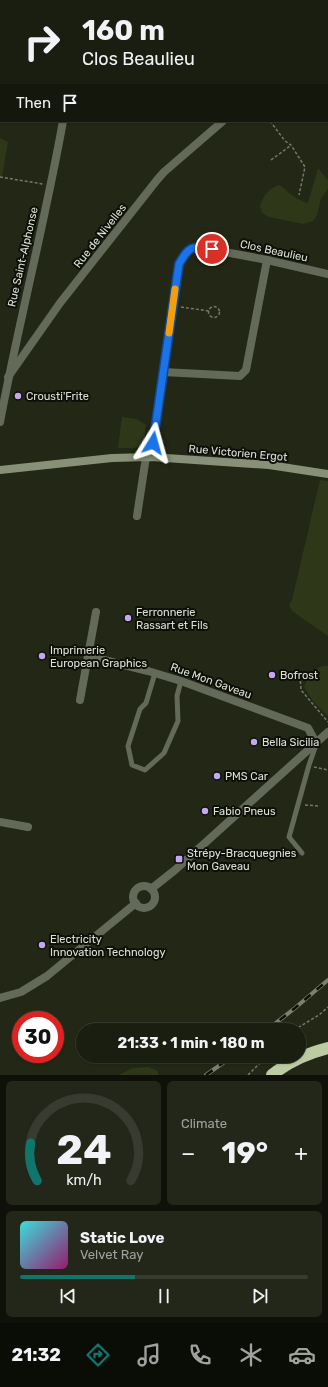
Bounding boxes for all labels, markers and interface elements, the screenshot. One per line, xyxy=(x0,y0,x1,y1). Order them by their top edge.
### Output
text: 160 m xyxy=(82,14,165,47)
icon: right xyxy=(16,16,68,68)
text: Clos Beaulieu xyxy=(82,48,195,70)
icon: arrive xyxy=(59,92,81,114)
text: Then xyxy=(16,94,51,112)
street label: Rue de Nivelles xyxy=(71,201,129,271)
street label: Rue Saint-Alphonse xyxy=(5,206,41,308)
pin xyxy=(195,232,229,266)
street label: Clos Beaulieu xyxy=(239,237,309,265)
icon: arrive xyxy=(201,238,223,260)
place label: Crousti'Frite xyxy=(26,390,89,403)
marker: Crousti'Frite xyxy=(13,391,23,401)
position arrow xyxy=(132,422,174,464)
street label: Rue Victorien Ergot xyxy=(188,442,289,464)
place label: Ferronnerie Rassart et Fils xyxy=(136,606,209,632)
marker: Ferronnerie Rassart et Fils xyxy=(123,613,133,623)
place label: Imprimerie European Graphics xyxy=(50,644,147,670)
marker: Imprimerie European Graphics xyxy=(37,651,47,661)
street label: Rue Mon Gaveau xyxy=(169,660,253,702)
place label: Bofrost xyxy=(280,669,319,682)
marker: Bofrost xyxy=(267,670,277,680)
place label: Bella Sicilia xyxy=(262,736,319,749)
marker: Bella Sicilia xyxy=(249,737,259,747)
place label: PMS Car xyxy=(225,770,269,783)
marker: PMS Car xyxy=(212,771,222,781)
place label: Fabio Pneus xyxy=(213,805,276,818)
marker: Fabio Pneus xyxy=(200,806,210,816)
place label: Strépy-Bracquegnies Mon Gaveau xyxy=(187,847,297,873)
marker: Strépy-Bracquegnies Mon Gaveau xyxy=(174,854,184,864)
place label: Electricity Innovation Technology xyxy=(50,933,166,959)
marker: Electricity Innovation Technology xyxy=(37,940,47,950)
speed limit sign: 30 xyxy=(12,1011,64,1063)
text: 21:33 · 1 min · 180 m xyxy=(117,1034,265,1052)
text: Climate xyxy=(181,1116,227,1131)
text: 24 xyxy=(56,1125,111,1174)
text: 19° xyxy=(222,1135,268,1171)
text: − xyxy=(181,1140,195,1167)
text: + xyxy=(294,1140,308,1167)
text: km/h xyxy=(66,1172,101,1189)
text: Static Love xyxy=(80,1229,164,1247)
text: Velvet Ray xyxy=(80,1247,143,1262)
icon: previous xyxy=(57,1285,79,1307)
icon: pause xyxy=(153,1285,175,1307)
icon: next xyxy=(249,1285,271,1307)
icon: directions xyxy=(84,1341,112,1369)
icon: music xyxy=(135,1341,163,1369)
icon: phone xyxy=(186,1341,214,1369)
icon: climate xyxy=(237,1341,265,1369)
icon: car xyxy=(288,1341,316,1369)
text: 21:32 xyxy=(12,1344,61,1366)

